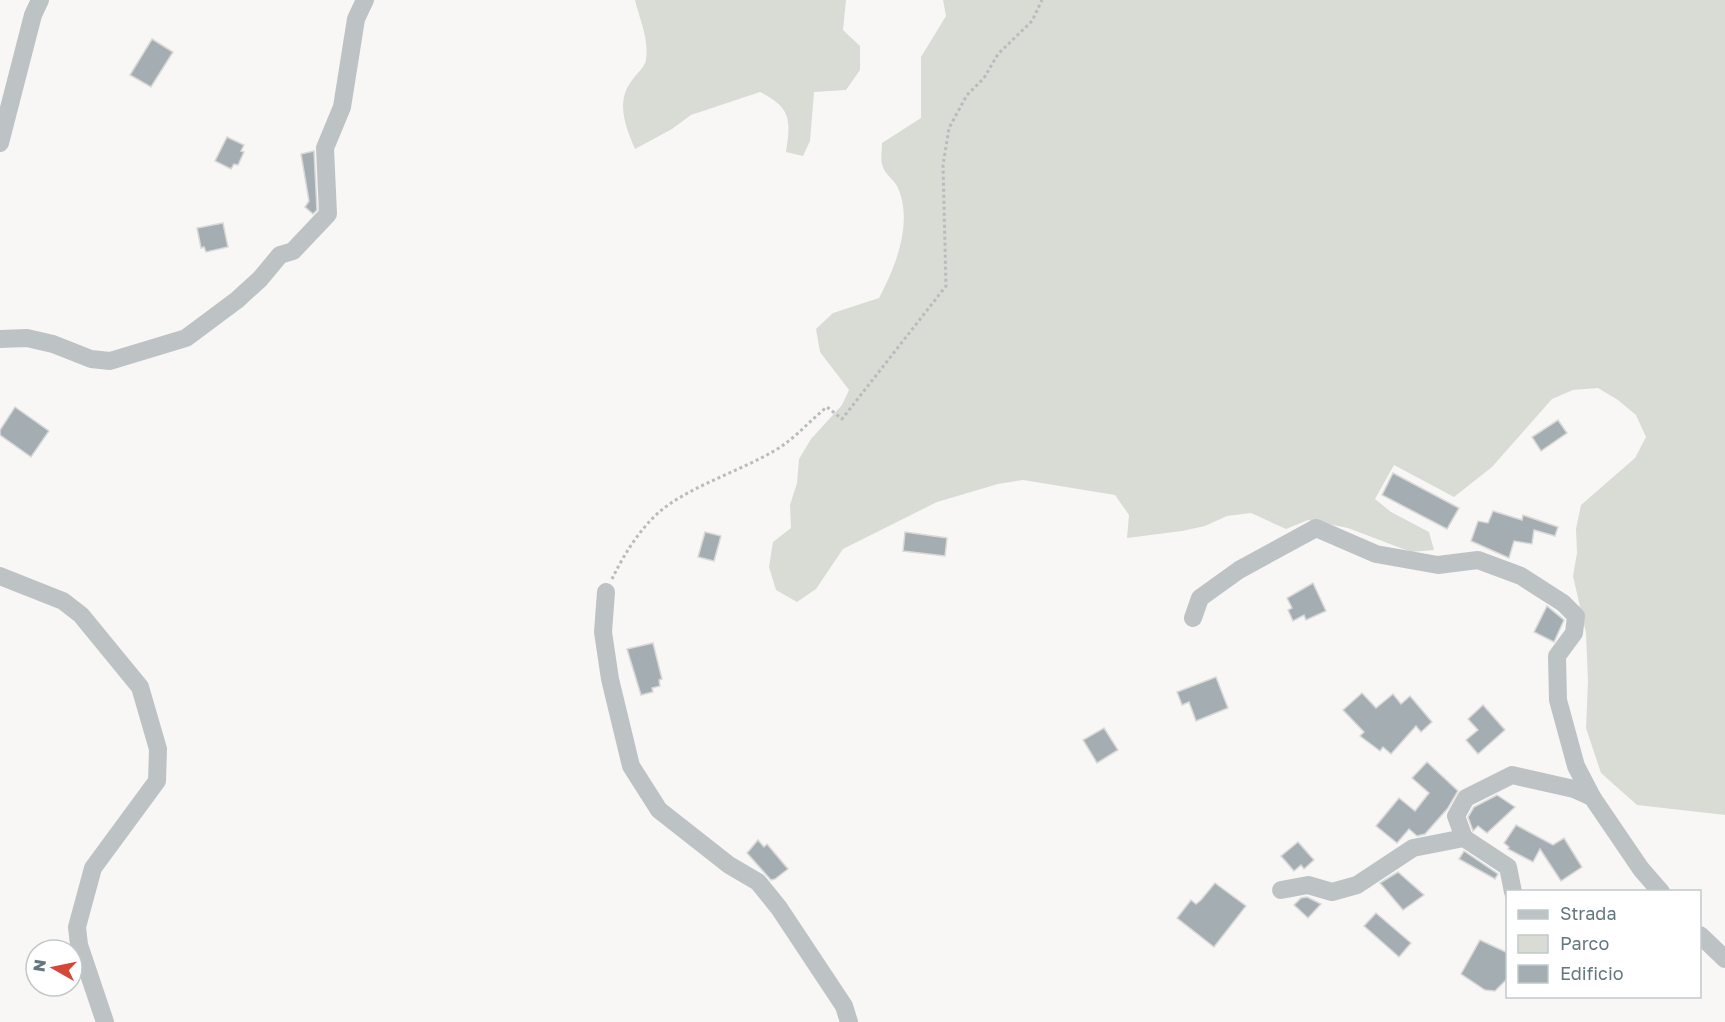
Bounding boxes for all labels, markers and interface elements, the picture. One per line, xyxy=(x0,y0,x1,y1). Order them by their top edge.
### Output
legend xyxy=(1506,890,1701,998)
text: Strada xyxy=(1560,902,1617,924)
text: Parco xyxy=(1560,932,1609,954)
north arrow xyxy=(24,938,84,998)
text: N xyxy=(28,958,50,973)
text: Edificio xyxy=(1560,962,1624,984)

